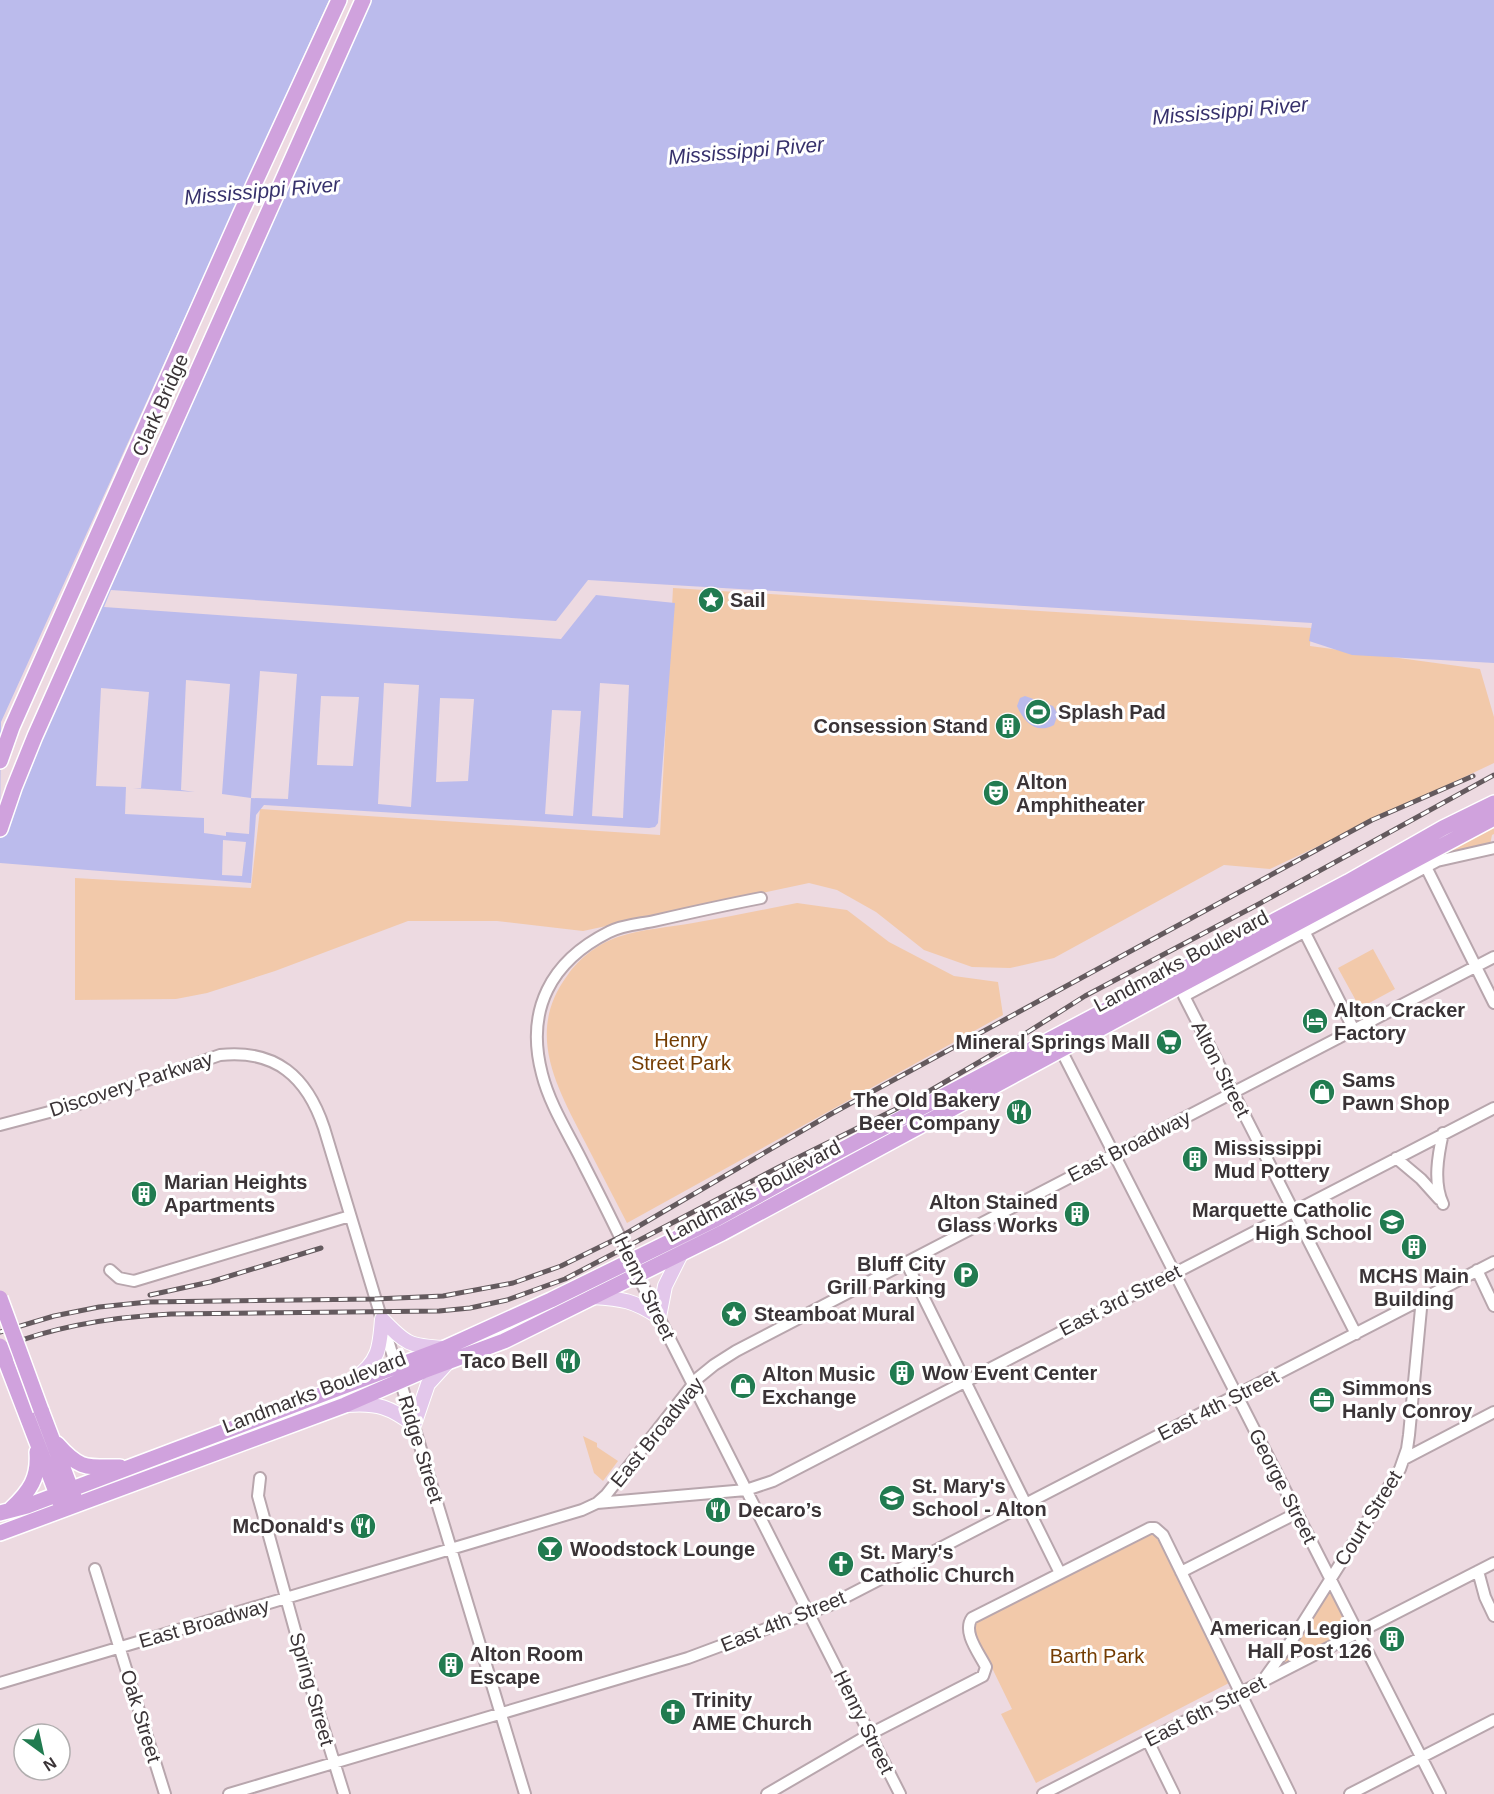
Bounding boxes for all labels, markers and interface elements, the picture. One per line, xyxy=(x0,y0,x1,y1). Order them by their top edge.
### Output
water label: Mississippi River xyxy=(1151,92,1310,129)
water label: Mississippi River xyxy=(667,132,826,169)
water label: Mississippi River xyxy=(183,172,342,209)
street label: Clark Bridge xyxy=(128,350,192,460)
place icon: Sail xyxy=(696,585,726,615)
place label: Sail xyxy=(730,589,766,611)
sports icon: Splash Pad xyxy=(1023,697,1053,727)
place label: Splash Pad xyxy=(1058,701,1166,723)
building icon: Consession Stand xyxy=(993,711,1023,741)
place label: Consession Stand xyxy=(814,715,988,737)
place label: Alton Amphitheater xyxy=(1016,771,1145,816)
theatre icon: Alton Amphitheater xyxy=(981,778,1011,808)
street label: Landmarks Boulevard xyxy=(1090,906,1272,1016)
place label: Alton Cracker Factory xyxy=(1334,999,1465,1044)
hotel icon: Alton Cracker Factory xyxy=(1300,1006,1330,1036)
street label: Alton Street xyxy=(1187,1017,1255,1121)
supermarket icon: Mineral Springs Mall xyxy=(1154,1027,1184,1057)
park label: Henry Street Park xyxy=(631,1029,732,1074)
place label: Mineral Springs Mall xyxy=(956,1031,1150,1053)
street label: Discovery Parkway xyxy=(47,1047,215,1121)
place label: Sams Pawn Shop xyxy=(1342,1069,1450,1114)
shop icon: Sams Pawn Shop xyxy=(1307,1077,1337,1107)
place label: The Old Bakery Beer Company xyxy=(853,1089,1001,1134)
restaurant icon: The Old Bakery Beer Company xyxy=(1004,1097,1034,1127)
street label: East Broadway xyxy=(1064,1106,1194,1186)
street label: Landmarks Boulevard xyxy=(662,1136,844,1246)
place label: Mississippi Mud Pottery xyxy=(1214,1137,1330,1182)
building icon: Mississippi Mud Pottery xyxy=(1180,1144,1210,1174)
place label: Marian Heights Apartments xyxy=(164,1171,307,1216)
building icon: Marian Heights Apartments xyxy=(129,1179,159,1209)
place label: Alton Stained Glass Works xyxy=(929,1191,1058,1236)
building icon: Alton Stained Glass Works xyxy=(1062,1199,1092,1229)
place label: Marquette Catholic High School xyxy=(1192,1199,1372,1244)
school or university icon: Marquette Catholic High School xyxy=(1377,1207,1407,1237)
building icon: MCHS Main Building xyxy=(1399,1232,1429,1262)
street label: Henry Street xyxy=(611,1233,680,1344)
place label: Bluff City Grill Parking xyxy=(827,1253,947,1298)
parking icon: Bluff City Grill Parking xyxy=(951,1260,981,1290)
street label: East 3rd Street xyxy=(1056,1260,1185,1340)
place label: MCHS Main Building xyxy=(1359,1265,1469,1310)
place icon: Steamboat Mural xyxy=(719,1299,749,1329)
place label: Steamboat Mural xyxy=(754,1303,915,1325)
restaurant icon: Taco Bell xyxy=(553,1346,583,1376)
street label: Landmarks Boulevard xyxy=(219,1347,409,1437)
place label: Taco Bell xyxy=(461,1350,548,1372)
building icon: Wow Event Center xyxy=(887,1358,917,1388)
place label: Wow Event Center xyxy=(922,1362,1097,1384)
place label: Alton Music Exchange xyxy=(762,1363,875,1408)
street label: East 4th Street xyxy=(1154,1365,1282,1445)
shop icon: Alton Music Exchange xyxy=(728,1371,758,1401)
street label: East Broadway xyxy=(606,1373,708,1491)
place label: Simmons Hanly Conroy xyxy=(1342,1377,1473,1422)
office icon: Simmons Hanly Conroy xyxy=(1307,1385,1337,1415)
street label: Ridge Street xyxy=(394,1393,448,1506)
street label: George Street xyxy=(1245,1425,1322,1547)
street label: Court Street xyxy=(1330,1466,1406,1570)
place label: St. Mary's School - Alton xyxy=(912,1475,1047,1520)
school or university icon: St. Mary's School - Alton xyxy=(877,1483,907,1513)
restaurant icon: Decaro’s xyxy=(703,1495,733,1525)
place label: Decaro’s xyxy=(738,1499,822,1521)
restaurant icon: McDonald's xyxy=(348,1511,378,1541)
place label: McDonald's xyxy=(233,1515,344,1537)
bar icon: Woodstock Lounge xyxy=(535,1534,565,1564)
place label: Woodstock Lounge xyxy=(570,1538,755,1560)
place label: St. Mary's Catholic Church xyxy=(860,1541,1014,1586)
church icon: St. Mary's Catholic Church xyxy=(826,1549,856,1579)
street label: East 4th Street xyxy=(718,1586,849,1656)
street label: East Broadway xyxy=(136,1594,272,1652)
place label: American Legion Hall Post 126 xyxy=(1210,1617,1372,1662)
building icon: American Legion Hall Post 126 xyxy=(1377,1624,1407,1654)
street label: Spring Street xyxy=(285,1630,339,1749)
place label: Alton Room Escape xyxy=(470,1643,583,1688)
park label: Barth Park xyxy=(1050,1645,1145,1667)
building icon: Alton Room Escape xyxy=(436,1650,466,1680)
street label: Oak Street xyxy=(117,1667,166,1765)
street label: Henry Street xyxy=(830,1667,899,1778)
street label: East 6th Street xyxy=(1141,1671,1269,1751)
place label: Trinity AME Church xyxy=(692,1689,812,1734)
church icon: Trinity AME Church xyxy=(658,1697,688,1727)
north arrow xyxy=(12,1722,72,1782)
text: N xyxy=(40,1754,59,1774)

